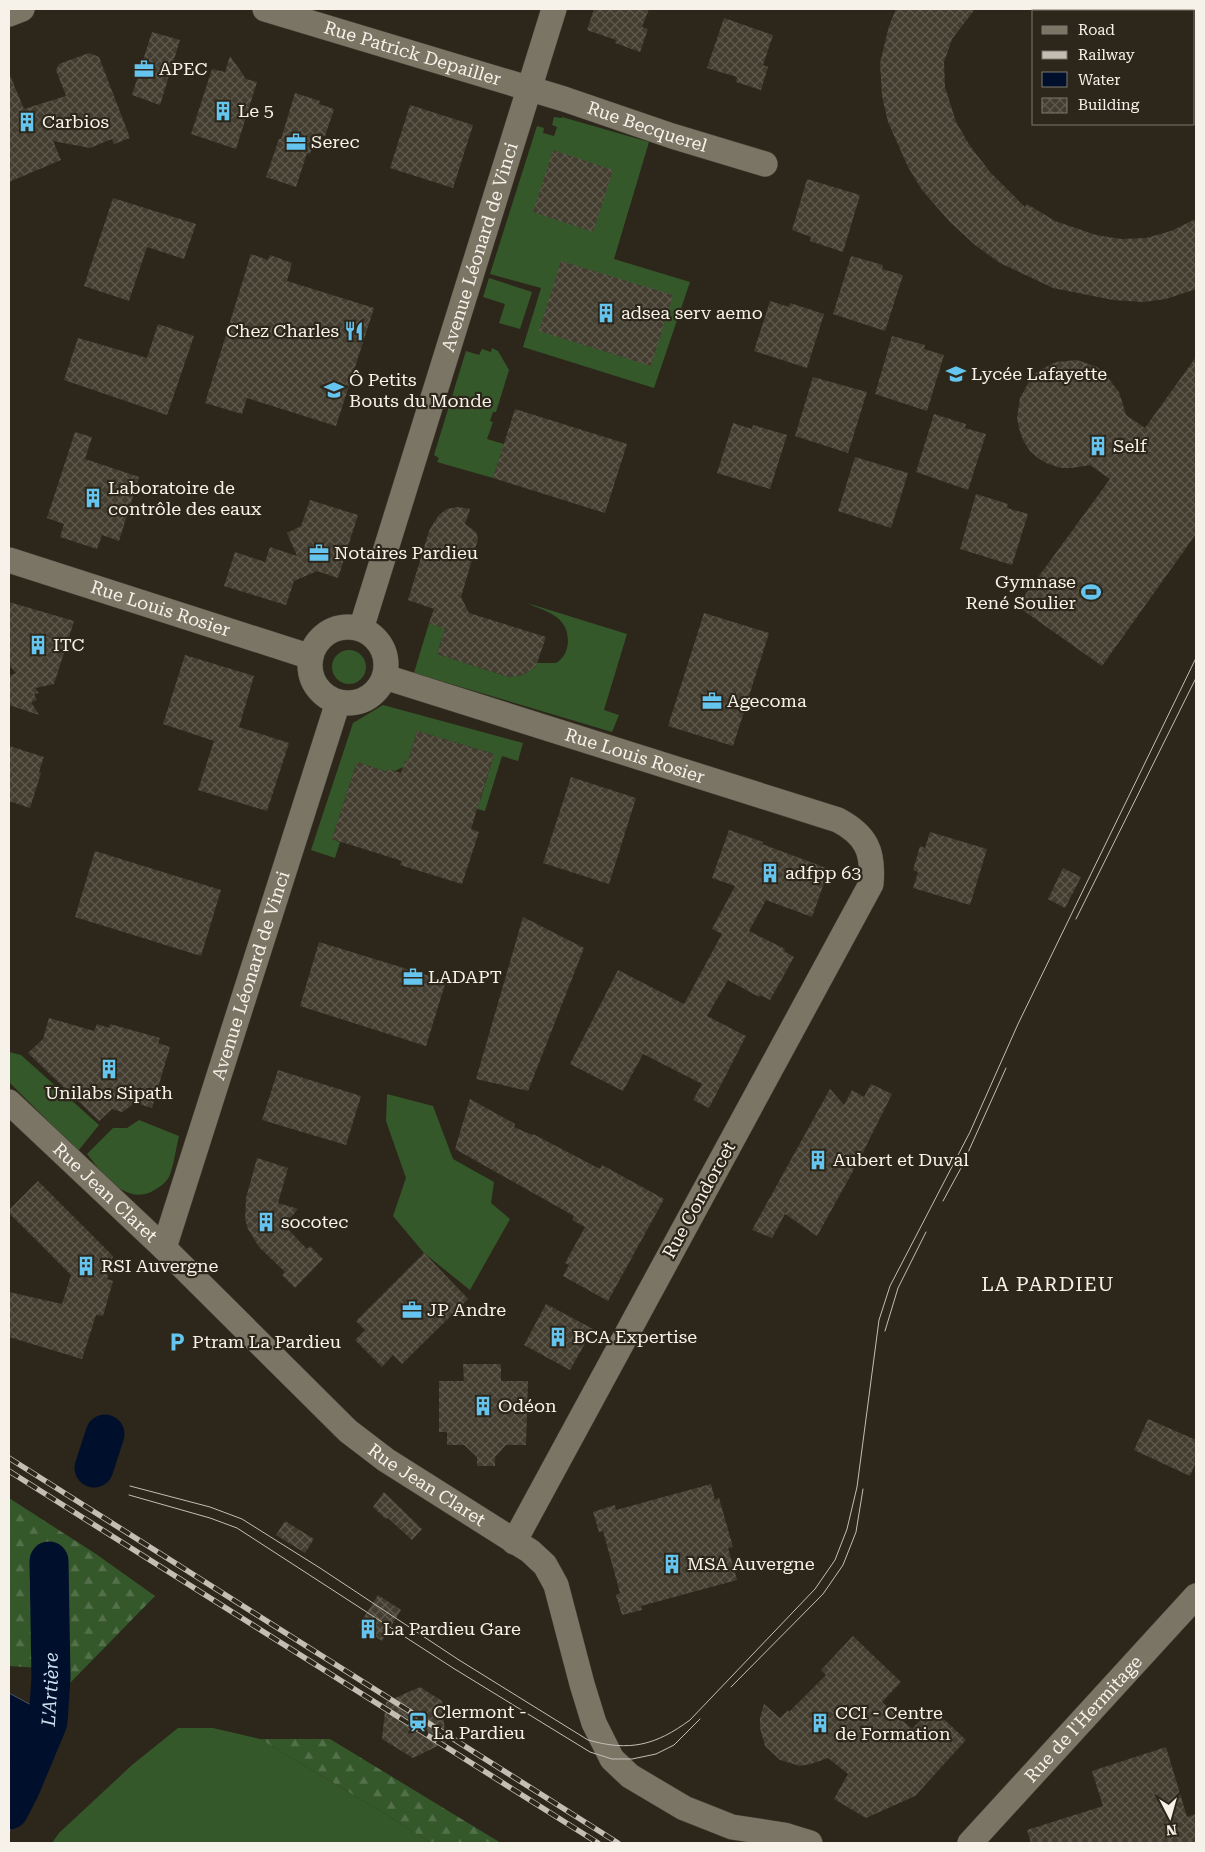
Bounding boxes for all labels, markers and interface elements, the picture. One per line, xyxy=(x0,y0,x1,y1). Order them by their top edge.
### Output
legend xyxy=(1032,10,1195,125)
street label: Rue Patrick Depailler xyxy=(322,16,504,89)
text: Road xyxy=(1078,21,1115,39)
text: Railway xyxy=(1078,46,1135,64)
office icon: APEC xyxy=(133,58,155,80)
place label: APEC xyxy=(159,58,207,79)
text: Water xyxy=(1078,71,1120,89)
text: Building xyxy=(1078,96,1140,114)
street label: Rue Becquerel xyxy=(585,97,710,156)
building icon: Le 5 xyxy=(212,100,234,122)
place label: Le 5 xyxy=(238,100,274,121)
building icon: Carbios xyxy=(16,111,38,133)
place label: Carbios xyxy=(42,111,109,132)
office icon: Serec xyxy=(285,131,307,153)
place label: Serec xyxy=(311,131,360,152)
street label: Avenue Léonard de Vinci xyxy=(437,140,522,354)
building icon: adsea serv aemo xyxy=(595,302,617,324)
place label: adsea serv aemo xyxy=(621,302,763,323)
place label: Chez Charles xyxy=(226,320,339,341)
restaurant icon: Chez Charles xyxy=(343,320,365,342)
school or university icon: Lycée Lafayette xyxy=(945,363,967,385)
place label: Lycée Lafayette xyxy=(971,363,1107,384)
place label: Ô Petits Bouts du Monde xyxy=(349,369,492,411)
school or university icon: Ô Petits Bouts du Monde xyxy=(323,379,345,401)
building icon: Self xyxy=(1087,435,1109,457)
place label: Self xyxy=(1113,435,1148,456)
place label: Laboratoire de contrôle des eaux xyxy=(108,477,262,519)
building icon: Laboratoire de contrôle des eaux xyxy=(82,487,104,509)
office icon: Notaires Pardieu xyxy=(308,542,330,564)
place label: Notaires Pardieu xyxy=(334,542,478,563)
place label: Gymnase René Soulier xyxy=(965,571,1076,613)
street label: Rue Louis Rosier xyxy=(88,576,233,640)
sports icon: Gymnase René Soulier xyxy=(1080,581,1102,603)
building icon: ITC xyxy=(27,634,49,656)
place label: ITC xyxy=(53,634,84,655)
office icon: Agecoma xyxy=(701,690,723,712)
place label: Agecoma xyxy=(727,690,807,711)
street label: Rue Louis Rosier xyxy=(563,724,707,787)
building icon: adfpp 63 xyxy=(759,862,781,884)
place label: adfpp 63 xyxy=(785,862,861,883)
street label: Avenue Léonard de Vinci xyxy=(207,868,294,1082)
office icon: LADAPT xyxy=(402,966,424,988)
place label: LADAPT xyxy=(428,966,502,987)
building icon: Unilabs Sipath xyxy=(98,1058,120,1080)
place label: Unilabs Sipath xyxy=(45,1082,173,1103)
street label: Rue Jean Claret xyxy=(49,1138,162,1246)
street label: Rue Condorcet xyxy=(658,1138,739,1262)
building icon: Aubert et Duval xyxy=(807,1149,829,1171)
place label: Aubert et Duval xyxy=(833,1149,969,1170)
building icon: socotec xyxy=(255,1211,277,1233)
place label: socotec xyxy=(281,1211,348,1232)
building icon: RSI Auvergne xyxy=(75,1255,97,1277)
place label: RSI Auvergne xyxy=(101,1255,219,1276)
district label: LA PARDIEU xyxy=(981,1272,1115,1296)
office icon: JP Andre xyxy=(401,1299,423,1321)
place label: JP Andre xyxy=(427,1299,506,1320)
building icon: BCA Expertise xyxy=(547,1326,569,1348)
place label: BCA Expertise xyxy=(573,1326,697,1347)
parking icon: Ptram La Pardieu xyxy=(166,1331,188,1353)
place label: Ptram La Pardieu xyxy=(192,1331,341,1352)
building icon: Odéon xyxy=(472,1395,494,1417)
place label: Odéon xyxy=(498,1395,557,1416)
street label: Rue Jean Claret xyxy=(364,1439,490,1530)
building icon: MSA Auvergne xyxy=(661,1553,683,1575)
place label: MSA Auvergne xyxy=(687,1553,815,1574)
building icon: La Pardieu Gare xyxy=(357,1618,379,1640)
place label: La Pardieu Gare xyxy=(383,1618,521,1639)
street label: Rue de l'Hermitage xyxy=(1020,1651,1146,1786)
water label: L'Artière xyxy=(37,1652,63,1728)
place label: Clermont - La Pardieu xyxy=(433,1701,527,1743)
place label: CCI - Centre de Formation xyxy=(835,1702,951,1744)
station icon: Clermont - La Pardieu xyxy=(407,1711,429,1733)
building icon: CCI - Centre de Formation xyxy=(809,1712,831,1734)
north arrow xyxy=(1145,1792,1195,1842)
text: N xyxy=(1165,1821,1178,1838)

